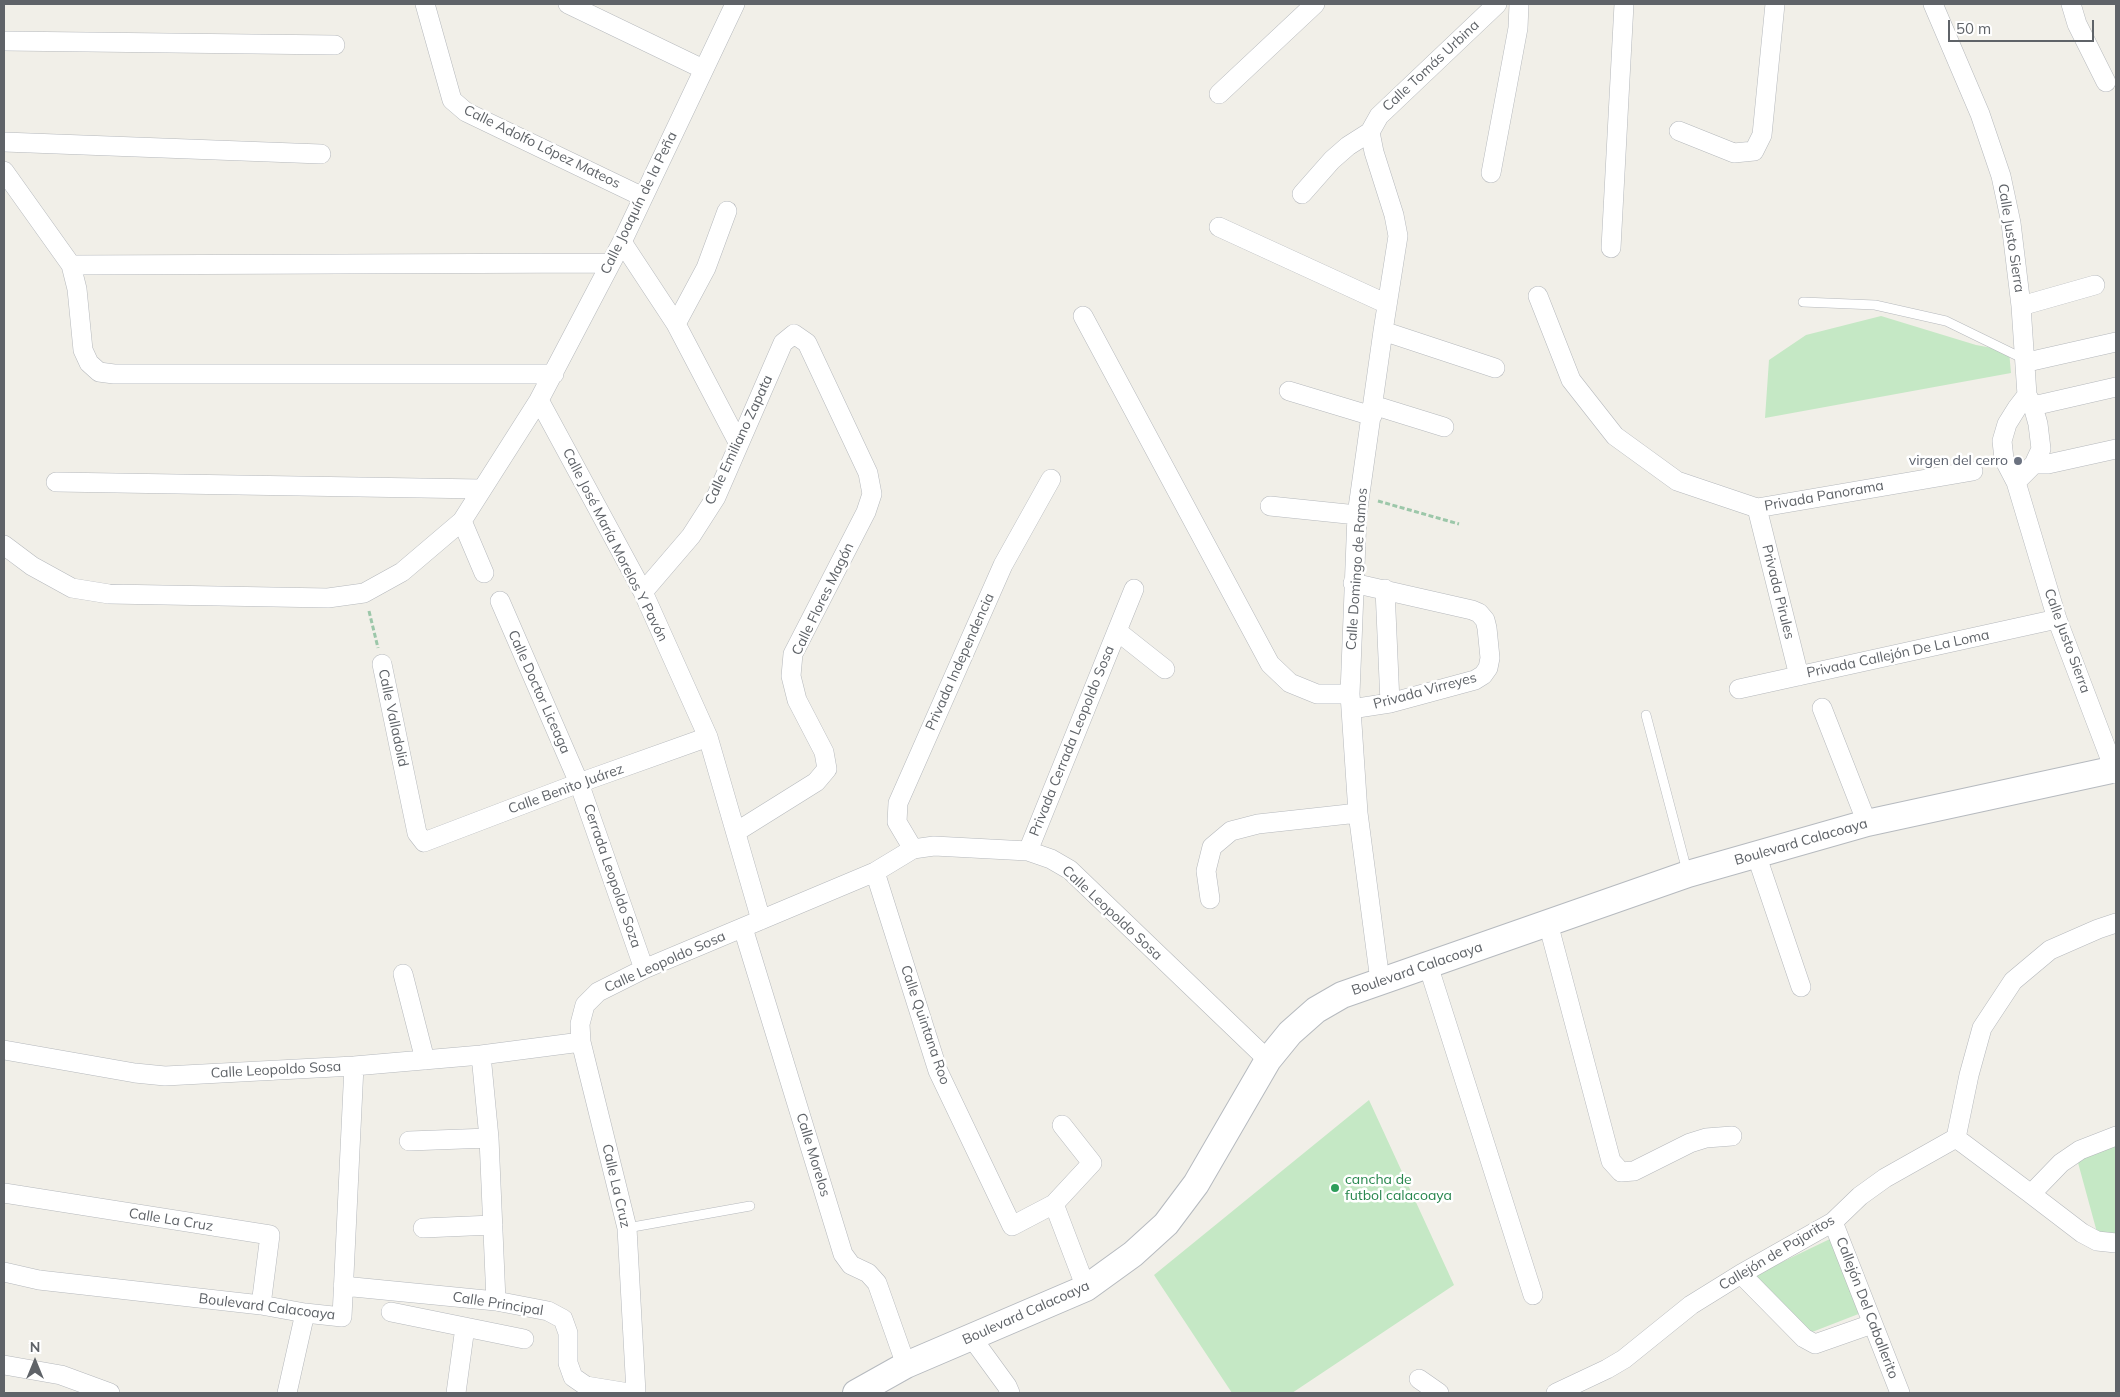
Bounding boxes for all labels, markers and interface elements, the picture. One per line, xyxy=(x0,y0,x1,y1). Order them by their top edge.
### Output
scale bar xyxy=(1950,10,2096,42)
street label: Calle Tomás Urbina xyxy=(1379,17,1483,115)
text: 50 m xyxy=(1956,19,1991,38)
street label: Calle Adolfo López Mateos xyxy=(461,102,623,192)
street label: Calle Joaquín de la Peña xyxy=(597,129,681,277)
street label: Calle Justo Sierra xyxy=(1994,182,2028,294)
street label: Calle Emiliano Zapata xyxy=(702,372,776,508)
street label: Calle José María Morelos Y Pavón xyxy=(559,446,671,644)
place label: virgen del cerro xyxy=(1909,453,2008,469)
marker: virgen del cerro xyxy=(2012,455,2024,467)
street label: Privada Panorama xyxy=(1763,477,1885,515)
street label: Calle Domingo de Ramos xyxy=(1343,487,1371,651)
street label: Calle Flores Magón xyxy=(788,540,858,658)
street label: Privada Pirules xyxy=(1758,543,1798,641)
street label: Calle Justo Sierra xyxy=(2040,587,2094,695)
street label: Privada Independencia xyxy=(922,591,998,733)
street label: Privada Callejón De La Loma xyxy=(1805,626,1991,682)
street label: Calle Doctor Liceaga xyxy=(504,628,574,756)
street label: Privada Cerrada Leopoldo Sosa xyxy=(1026,643,1118,839)
street label: Calle Valladolid xyxy=(374,668,412,768)
street label: Privada Virreyes xyxy=(1372,669,1478,713)
street label: Calle Benito Juárez xyxy=(506,760,626,818)
street label: Cerrada Leopoldo Soza xyxy=(580,802,644,950)
street label: Boulevard Calacoaya xyxy=(1733,815,1869,869)
street label: Calle Leopoldo Sosa xyxy=(1058,862,1166,964)
street label: Calle Leopoldo Sosa xyxy=(602,928,728,996)
street label: Boulevard Calacoaya xyxy=(1349,939,1485,999)
street label: Calle Quintana Roo xyxy=(897,963,953,1087)
street label: Calle Leopoldo Sosa xyxy=(210,1058,342,1082)
street label: Calle Morelos xyxy=(792,1111,834,1199)
street label: Calle La Cruz xyxy=(598,1143,634,1229)
place label: cancha de futbol calacoaya xyxy=(1345,1172,1452,1204)
marker: cancha de futbol calacoaya xyxy=(1329,1182,1341,1194)
street label: Calle La Cruz xyxy=(128,1205,214,1235)
street label: Callejón de Pajaritos xyxy=(1716,1212,1838,1294)
street label: Callejón Del Caballerito xyxy=(1832,1235,1902,1381)
street label: Boulevard Calacoaya xyxy=(960,1277,1092,1349)
street label: Calle Principal xyxy=(451,1289,545,1319)
street label: Boulevard Calacoaya xyxy=(198,1290,336,1324)
north arrow xyxy=(10,1337,60,1387)
text: N xyxy=(30,1338,40,1356)

